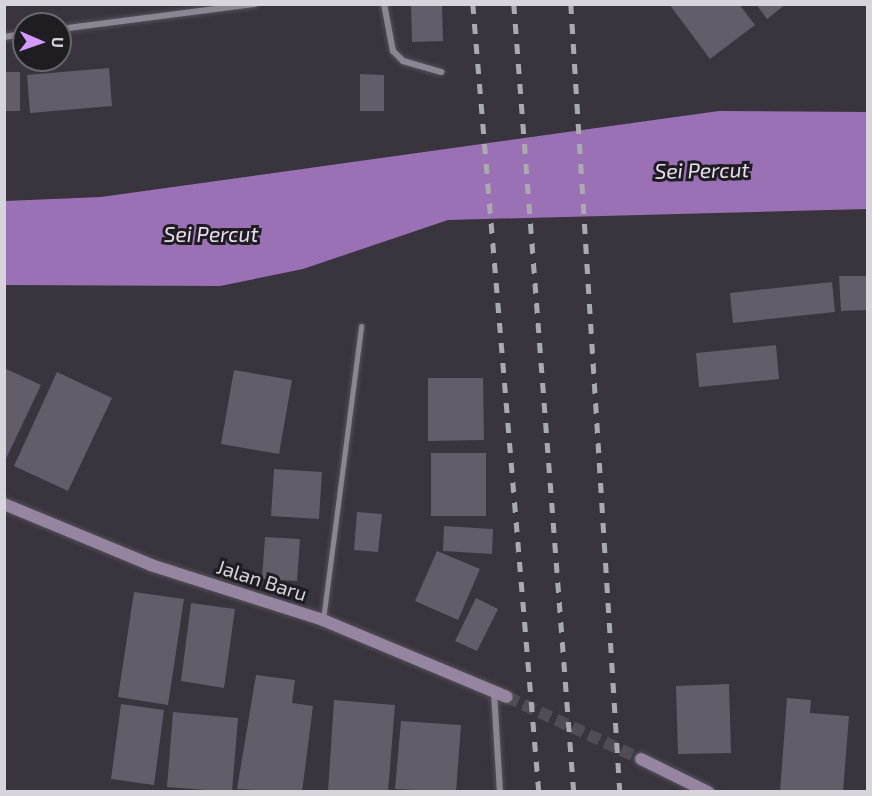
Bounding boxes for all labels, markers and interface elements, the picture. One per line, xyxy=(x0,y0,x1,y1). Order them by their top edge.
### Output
north arrow xyxy=(12,12,72,72)
text: U xyxy=(49,37,68,48)
water label: Sei Percut xyxy=(654,157,750,183)
water label: Sei Percut xyxy=(164,221,258,247)
street label: Jalan Baru xyxy=(214,554,310,606)

